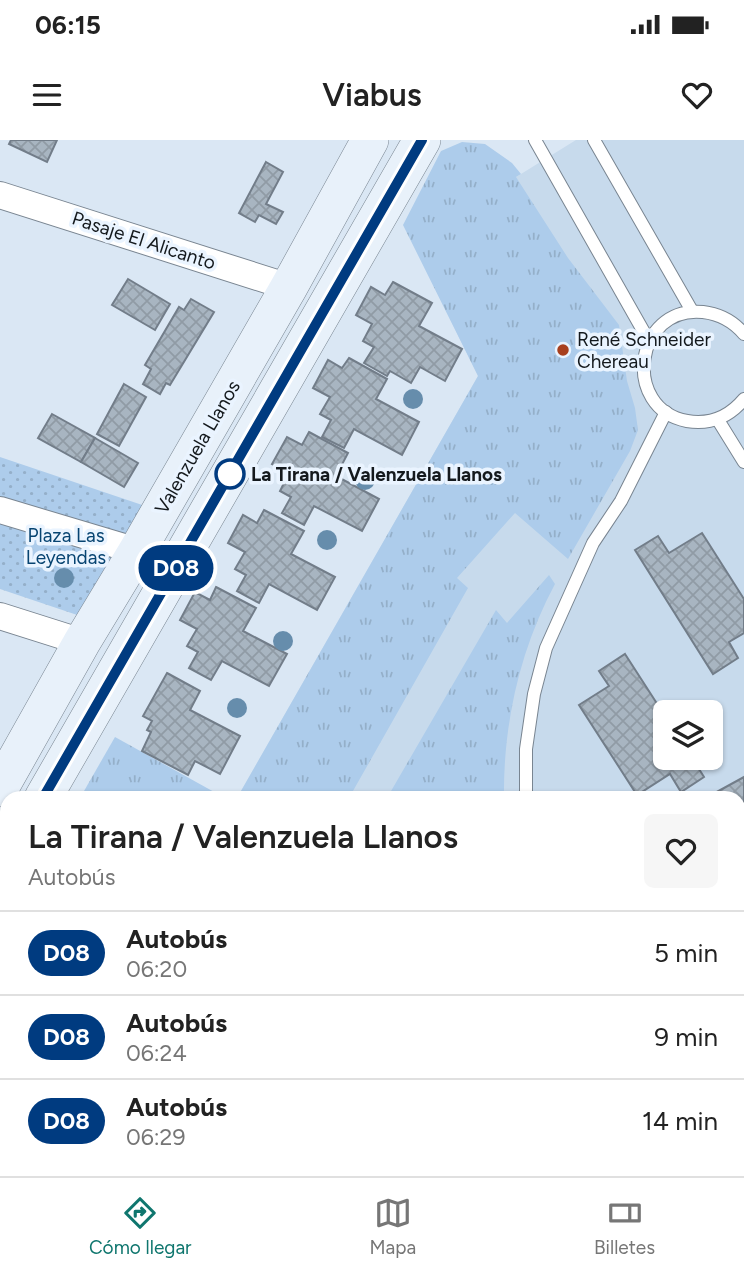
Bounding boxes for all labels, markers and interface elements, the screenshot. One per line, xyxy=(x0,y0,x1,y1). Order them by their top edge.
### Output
text: 06:15 xyxy=(35,9,101,41)
icon: menu xyxy=(28,76,66,114)
text: Viabus xyxy=(322,76,422,114)
icon: heart xyxy=(678,76,716,114)
street label: Pasaje El Alicanto xyxy=(69,206,219,275)
place label: René Schneider Chereau xyxy=(577,328,711,373)
marker: René Schneider Chereau xyxy=(555,342,571,358)
street label: Valenzuela Llanos xyxy=(150,376,245,518)
marker: La Tirana / Valenzuela Llanos xyxy=(215,459,245,489)
place label: La Tirana / Valenzuela Llanos xyxy=(251,463,502,486)
park label: Plaza Las Leyendas xyxy=(26,524,106,569)
line badge: D08 xyxy=(136,545,216,591)
text: D08 xyxy=(152,553,200,582)
map controls xyxy=(653,700,723,770)
button: layers xyxy=(653,700,723,770)
button: heart xyxy=(644,814,718,888)
text: La Tirana / Valenzuela Llanos xyxy=(28,817,458,856)
text: Autobús xyxy=(28,863,115,891)
text: Autobús xyxy=(126,923,227,955)
text: 5 min xyxy=(654,937,718,969)
text: D08 xyxy=(43,938,90,967)
text: 06:20 xyxy=(126,955,187,983)
text: Autobús xyxy=(126,1007,227,1039)
text: 9 min xyxy=(654,1021,718,1053)
text: D08 xyxy=(43,1022,90,1051)
text: 06:24 xyxy=(126,1039,187,1067)
text: Autobús xyxy=(126,1091,227,1123)
text: 14 min xyxy=(642,1105,718,1137)
text: D08 xyxy=(43,1106,90,1135)
text: 06:29 xyxy=(126,1123,185,1151)
tab: Cómo llegar xyxy=(89,1194,192,1259)
tab: Mapa xyxy=(369,1194,416,1259)
tab: Billetes xyxy=(594,1194,655,1259)

